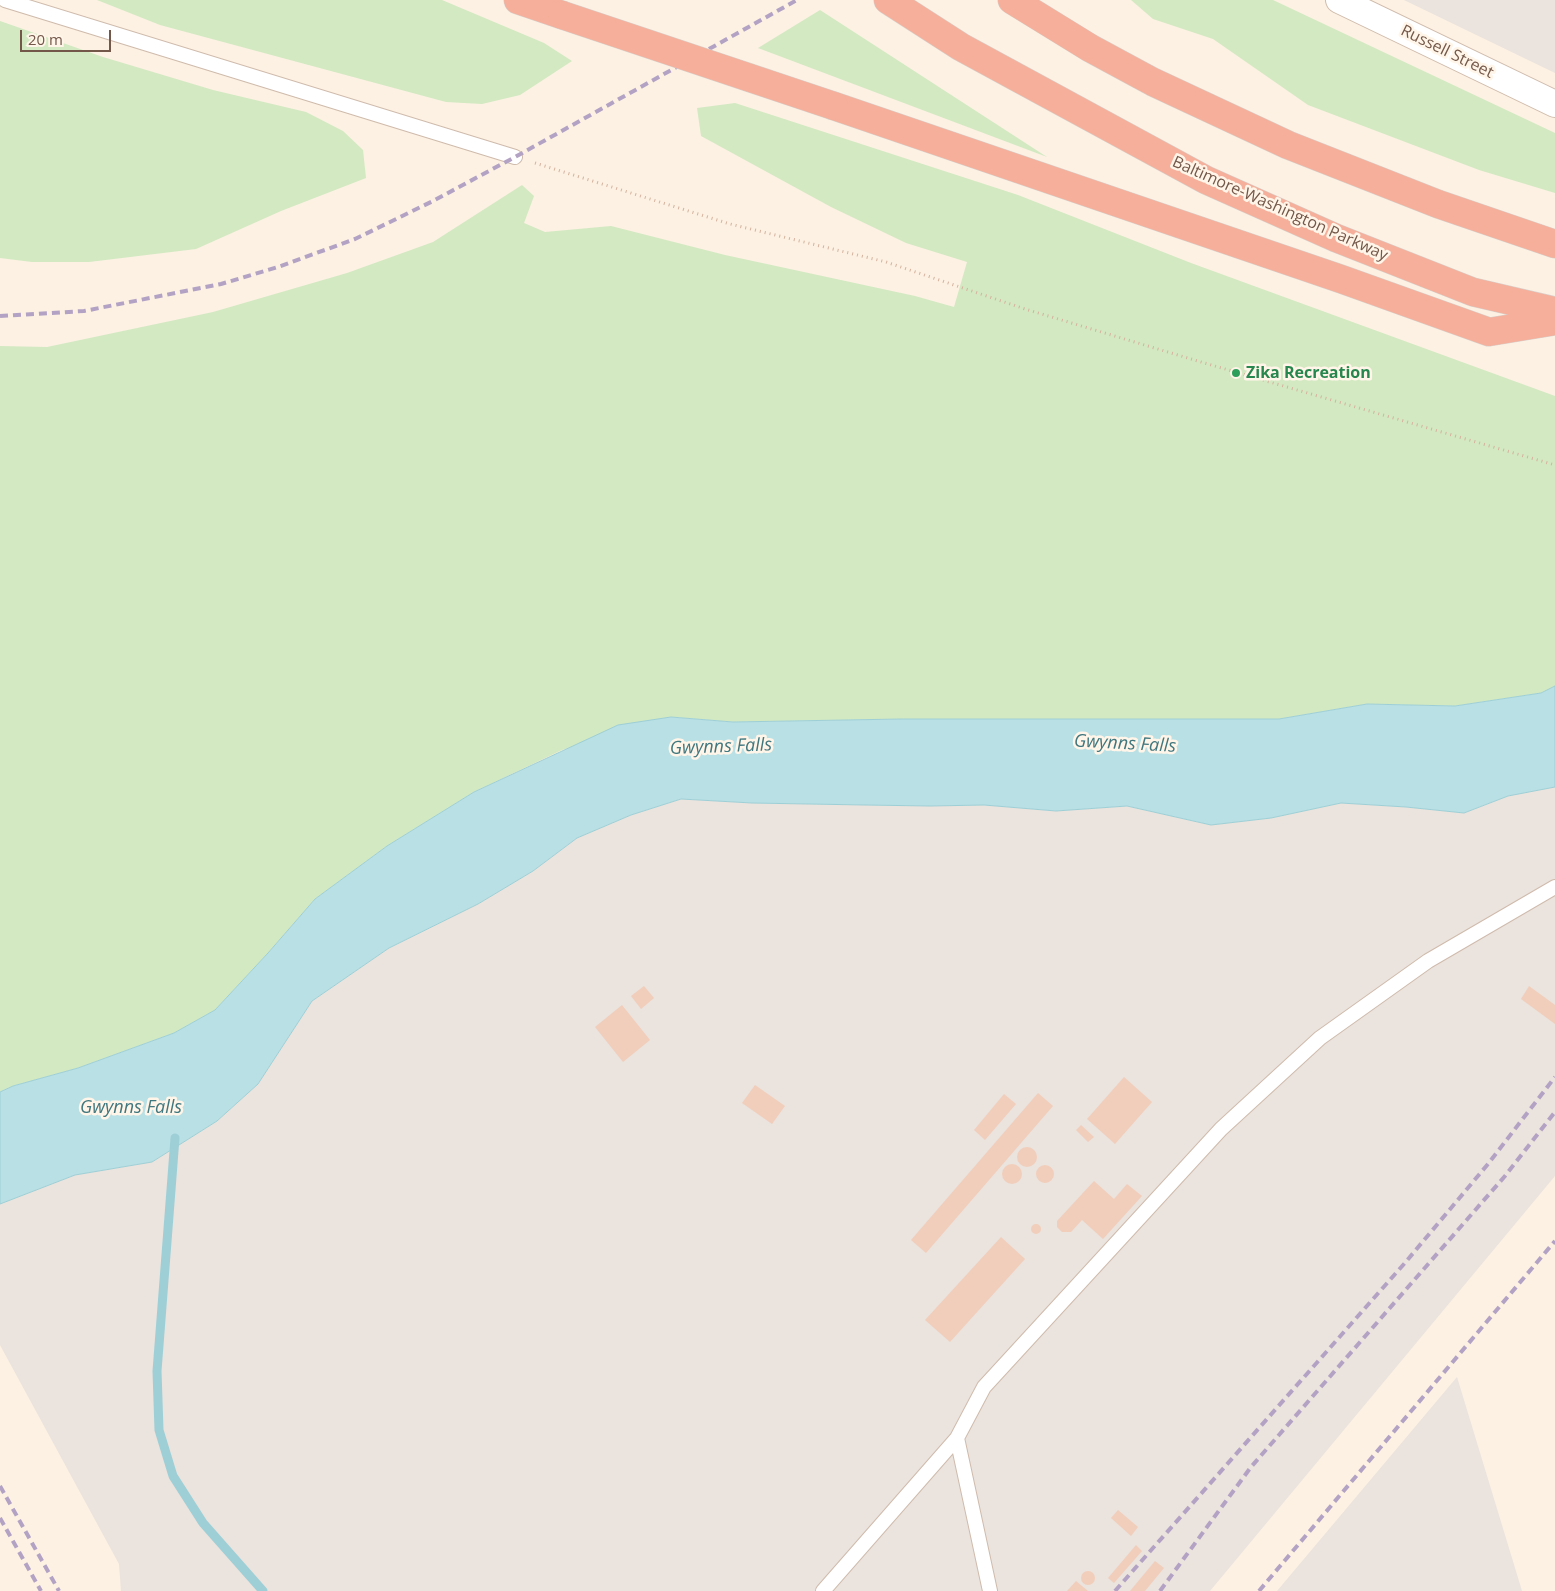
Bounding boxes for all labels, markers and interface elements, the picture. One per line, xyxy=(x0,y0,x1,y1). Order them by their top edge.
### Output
scale bar xyxy=(22,20,114,52)
street label: Russell Street xyxy=(1397,21,1497,83)
text: 20 m xyxy=(28,29,63,49)
street label: Baltimore-Washington Parkway xyxy=(1169,153,1391,265)
place label: Zika Recreation xyxy=(1246,363,1371,383)
marker: Zika Recreation xyxy=(1230,367,1242,379)
water label: Gwynns Falls xyxy=(1073,731,1177,757)
water label: Gwynns Falls xyxy=(670,734,772,760)
water label: Gwynns Falls xyxy=(80,1097,182,1119)

